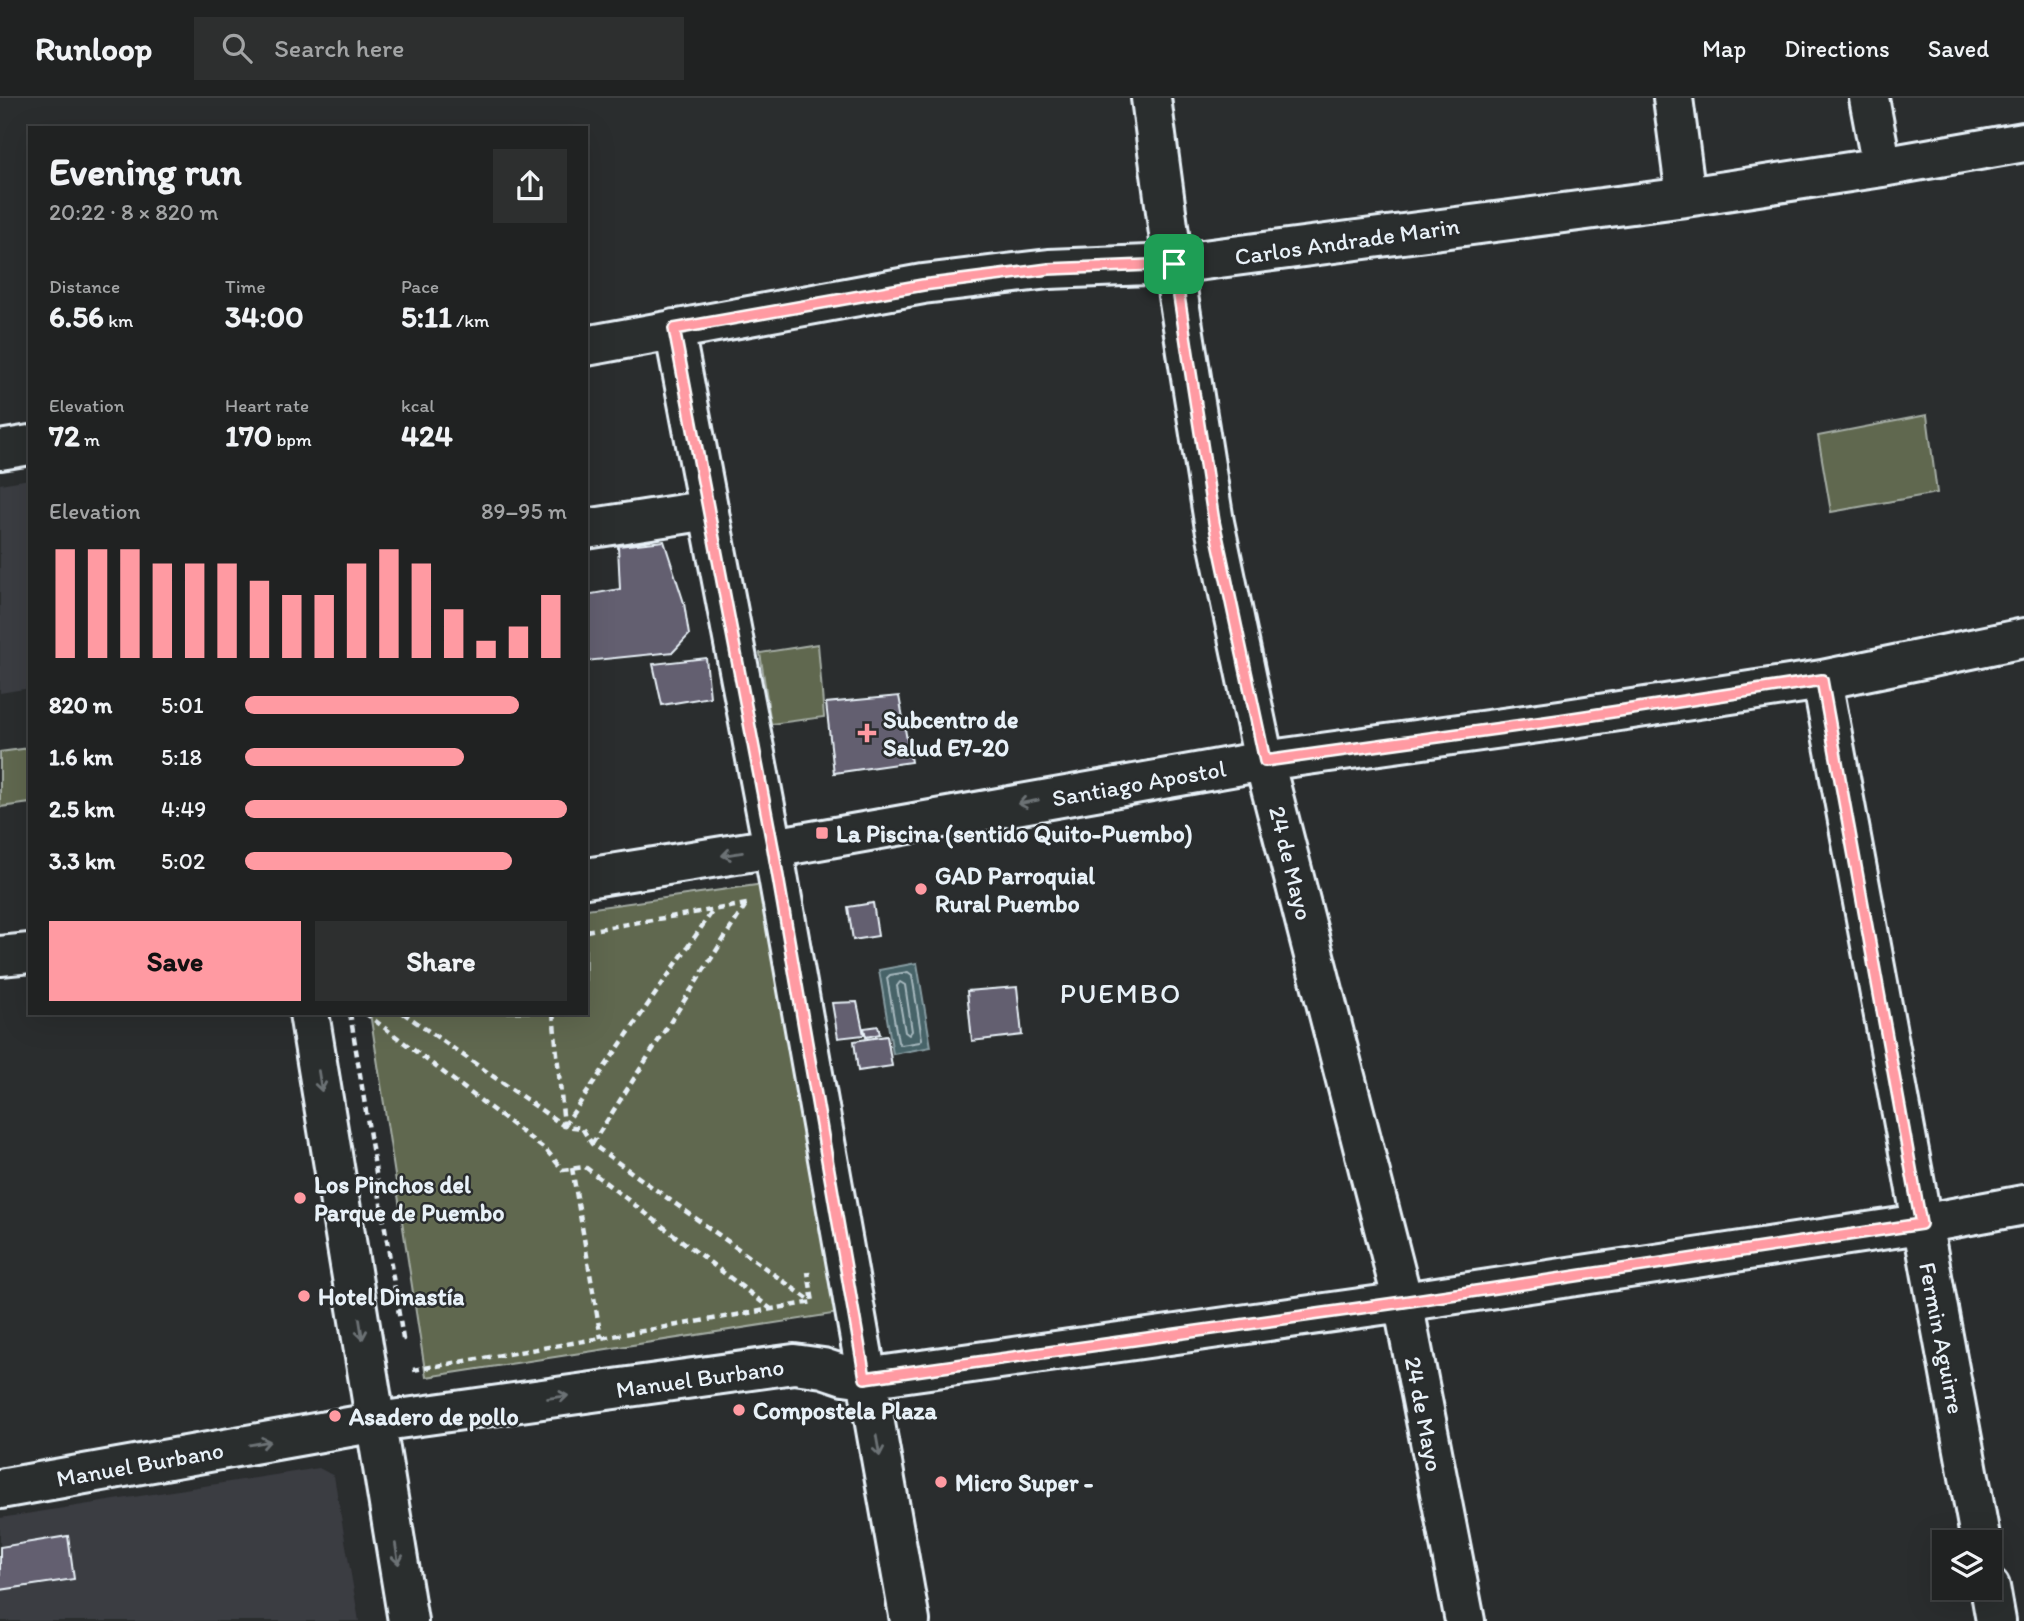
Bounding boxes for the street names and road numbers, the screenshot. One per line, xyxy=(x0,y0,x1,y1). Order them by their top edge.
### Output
street label: Carlos Andrade Marin xyxy=(1233,211,1462,271)
street label: Santiago Apostol xyxy=(1050,753,1228,813)
street label: 24 de Mayo xyxy=(1263,803,1319,923)
street label: Fermin Aguirre xyxy=(1913,1260,1971,1416)
street label: Manuel Burbano xyxy=(614,1352,786,1404)
street label: 24 de Mayo xyxy=(1399,1354,1449,1474)
street label: Manuel Burbano xyxy=(54,1435,226,1493)

